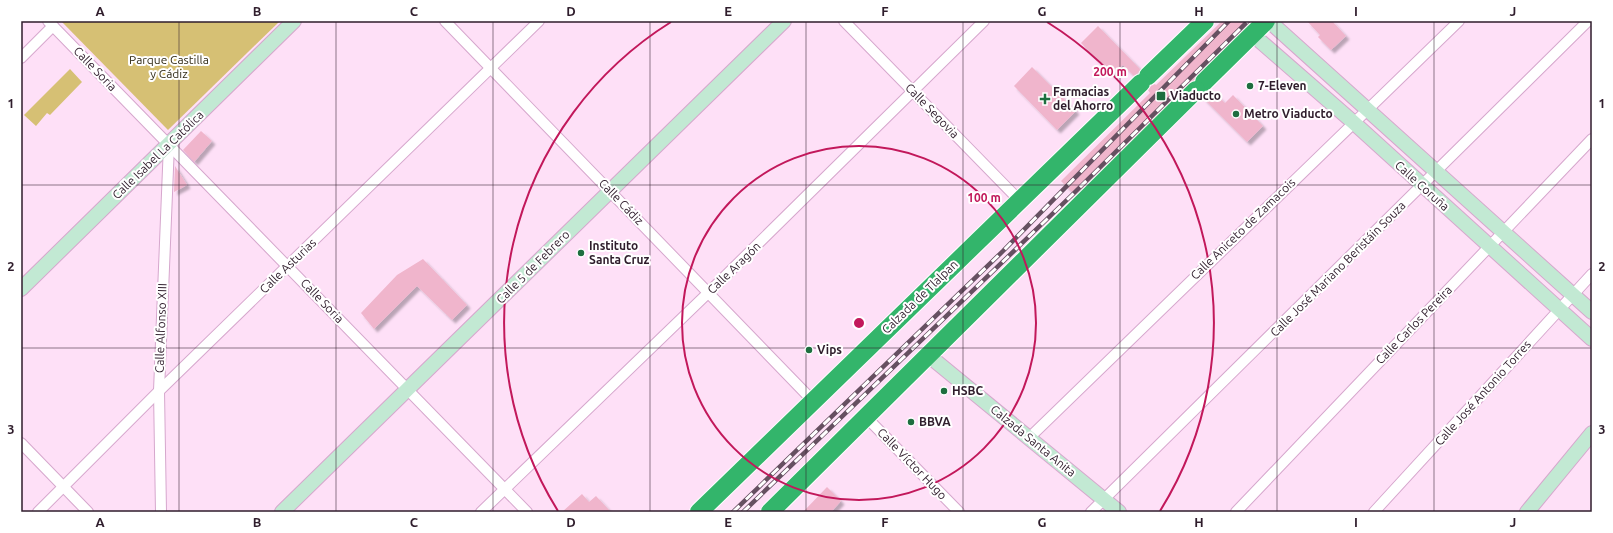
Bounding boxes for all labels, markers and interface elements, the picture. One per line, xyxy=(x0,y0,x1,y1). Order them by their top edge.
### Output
text: A xyxy=(95,4,105,18)
text: B xyxy=(253,4,262,18)
text: C xyxy=(410,4,419,18)
text: D xyxy=(566,4,576,18)
text: E xyxy=(724,4,732,18)
text: F xyxy=(881,4,889,18)
text: G xyxy=(1038,4,1047,18)
text: H xyxy=(1194,4,1204,18)
text: I xyxy=(1354,4,1358,18)
text: J xyxy=(1510,4,1516,18)
street label: Calle Soria xyxy=(71,44,120,93)
park label: Parque Castilla y Cádiz xyxy=(129,53,209,80)
text: 200 m xyxy=(1093,65,1127,78)
place label: 7-Eleven xyxy=(1258,79,1307,92)
street label: Calle Segovia xyxy=(903,81,962,141)
marker: 7-Eleven xyxy=(1245,81,1255,91)
place label: Farmacias del Ahorro xyxy=(1053,85,1113,112)
place label: Viaducto xyxy=(1170,89,1221,102)
marker: Viaducto xyxy=(1155,90,1167,102)
marker: Farmacias del Ahorro xyxy=(1040,94,1050,104)
text: 1 xyxy=(7,96,15,110)
text: 1 xyxy=(1598,96,1606,110)
place label: Metro Viaducto xyxy=(1244,107,1333,120)
street label: Calle Isabel La Católica xyxy=(110,108,206,201)
marker: Metro Viaducto xyxy=(1231,109,1241,119)
street label: Calle Coruña xyxy=(1393,158,1452,213)
street label: Calle Aniceto de Zamacois xyxy=(1188,175,1298,282)
street label: Calle Cádiz xyxy=(596,176,647,227)
text: 100 m xyxy=(967,191,1001,204)
street label: Calle José Mariano Beristáin Souza xyxy=(1267,198,1408,339)
street label: Calle 5 de Febrero xyxy=(493,227,572,306)
street label: Calle Asturias xyxy=(257,236,318,296)
place label: Instituto Santa Cruz xyxy=(589,239,649,266)
street label: Calle Aragón xyxy=(705,239,763,296)
marker: Instituto Santa Cruz xyxy=(576,248,586,258)
street label: Calzada de Tlalpan xyxy=(879,257,960,336)
text: 2 xyxy=(7,259,15,273)
text: 2 xyxy=(1598,259,1606,273)
street label: Calle Soria xyxy=(298,276,347,325)
street label: Calle Alfonso XIII xyxy=(152,283,169,373)
street label: Calle Carlos Pereira xyxy=(1373,283,1454,366)
centre of rings xyxy=(852,316,866,330)
street label: Calle José Antonio Torres xyxy=(1432,338,1533,448)
place label: Vips xyxy=(817,343,842,356)
marker: Vips xyxy=(804,345,814,355)
place label: HSBC xyxy=(952,384,983,397)
marker: HSBC xyxy=(939,386,949,396)
street label: Calzada Santa Anita xyxy=(988,402,1078,479)
place label: BBVA xyxy=(919,415,951,428)
marker: BBVA xyxy=(906,417,916,427)
text: 3 xyxy=(7,422,15,436)
text: 3 xyxy=(1598,422,1606,436)
street label: Calle Víctor Hugo xyxy=(875,425,950,502)
text: A xyxy=(95,515,105,529)
text: B xyxy=(253,515,262,529)
text: C xyxy=(410,515,419,529)
text: D xyxy=(566,515,576,529)
text: E xyxy=(724,515,732,529)
text: F xyxy=(881,515,889,529)
text: G xyxy=(1038,515,1047,529)
text: H xyxy=(1194,515,1204,529)
text: I xyxy=(1354,515,1358,529)
text: J xyxy=(1510,515,1516,529)

